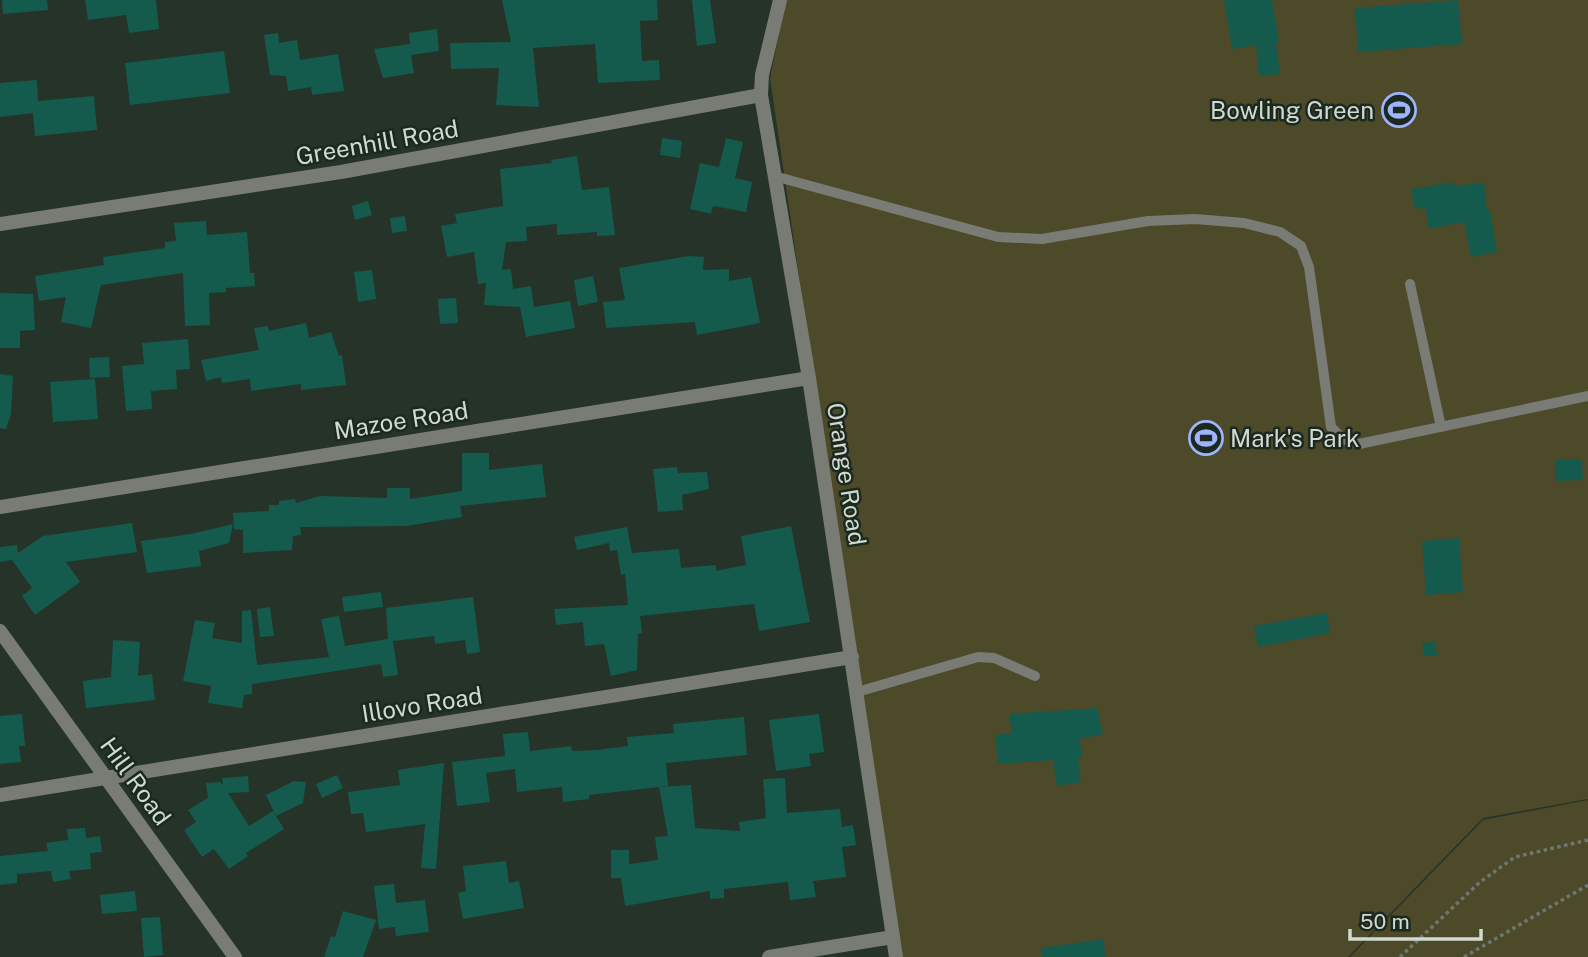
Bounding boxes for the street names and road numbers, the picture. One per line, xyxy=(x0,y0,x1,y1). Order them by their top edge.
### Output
street label: Greenhill Road xyxy=(294,114,460,170)
street label: Mazoe Road xyxy=(332,396,470,444)
street label: Orange Road xyxy=(822,401,872,547)
street label: Illovo Road xyxy=(360,681,484,727)
street label: Hill Road xyxy=(95,732,177,830)

